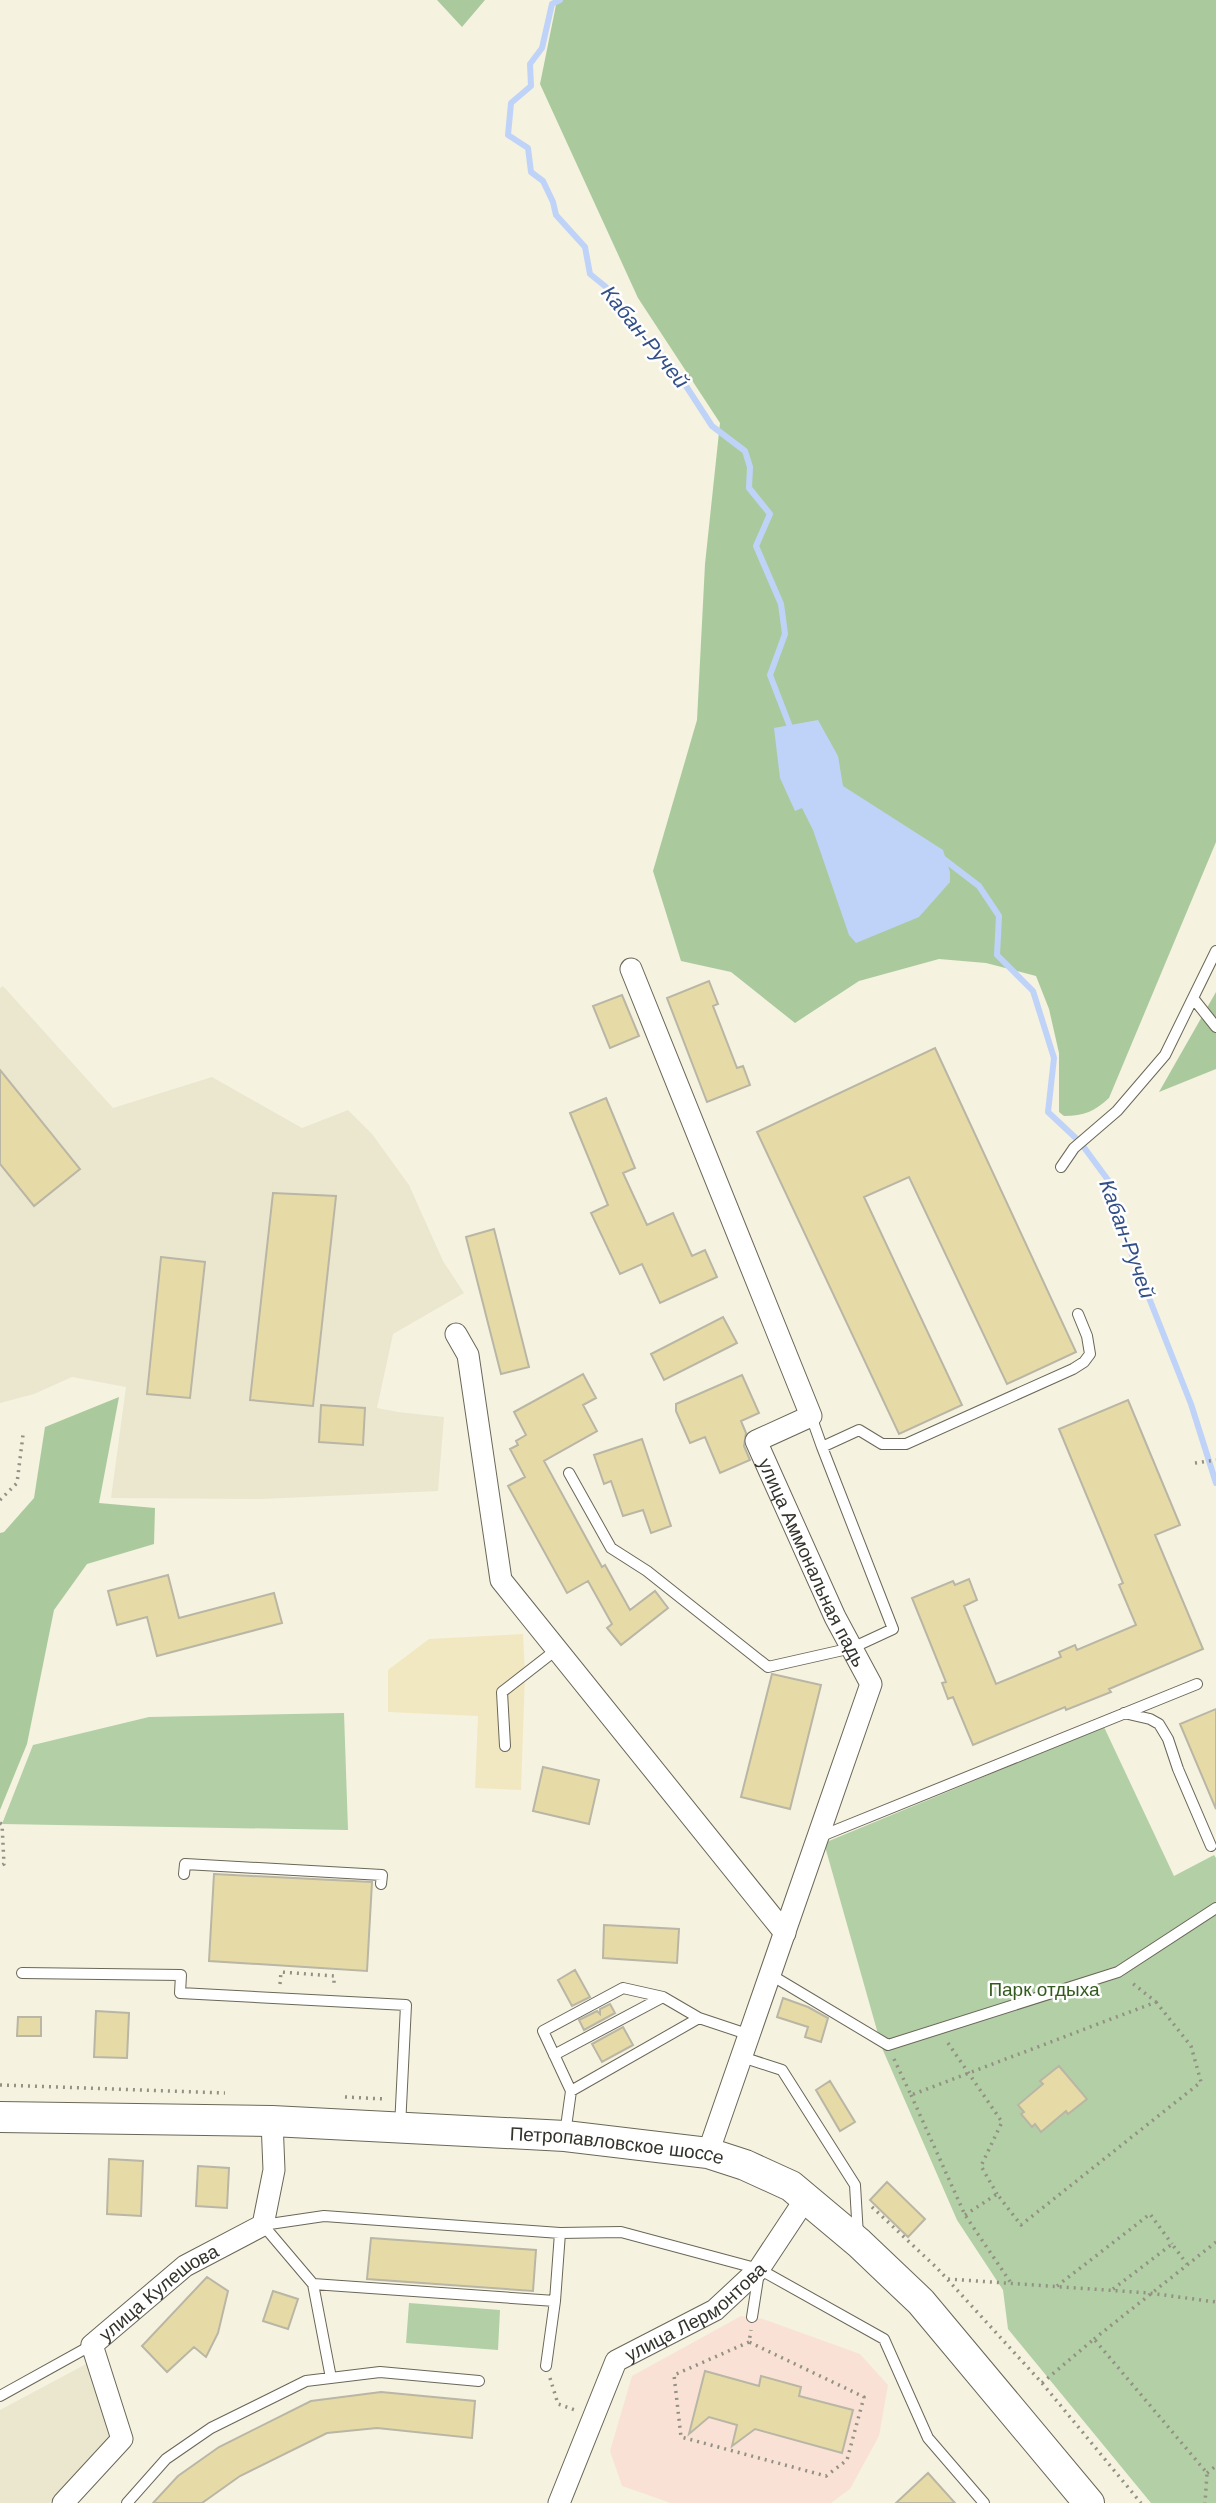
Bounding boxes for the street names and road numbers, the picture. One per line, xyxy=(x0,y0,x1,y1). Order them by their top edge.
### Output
street label: улица Аммональная падь xyxy=(754,1455,870,1670)
street label: Петропавловское шоссе xyxy=(509,2123,727,2169)
street label: улица Кулешова xyxy=(95,2240,222,2345)
street label: улица Лермонтова xyxy=(622,2258,770,2365)

